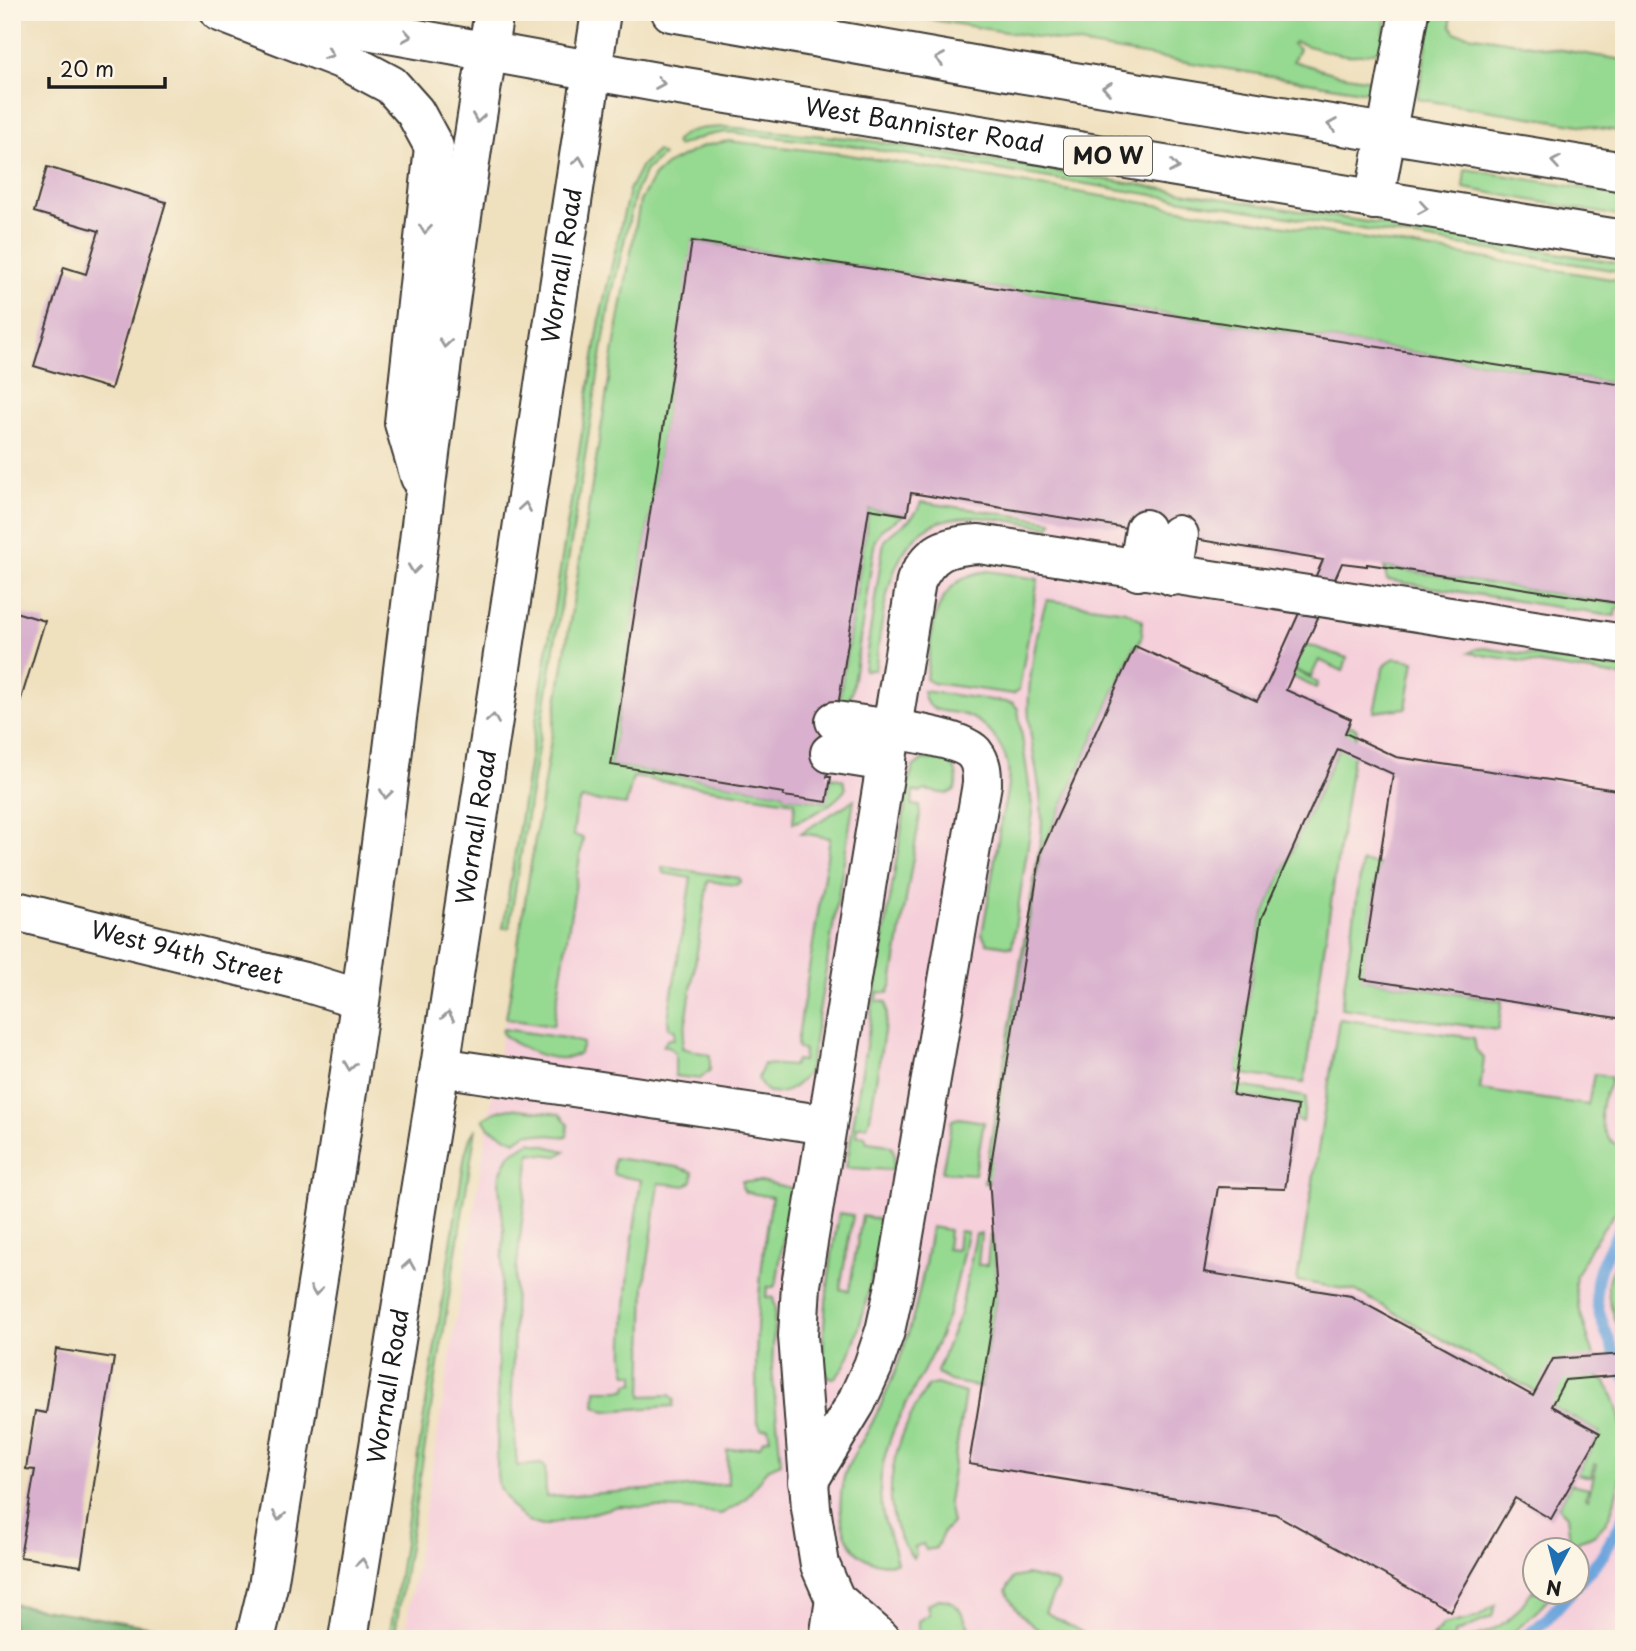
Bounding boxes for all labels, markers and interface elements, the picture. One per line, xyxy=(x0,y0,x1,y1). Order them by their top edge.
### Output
one-way arrow xyxy=(401,28,413,43)
scale bar xyxy=(49,46,164,90)
one-way arrow xyxy=(322,46,334,60)
text: 20 m xyxy=(60,52,114,84)
one-way arrow xyxy=(934,52,946,67)
one-way arrow xyxy=(654,75,666,90)
one-way arrow xyxy=(1101,81,1113,96)
street label: West Bannister Road xyxy=(802,87,1047,161)
one-way arrow xyxy=(471,112,486,124)
one-way arrow xyxy=(1326,118,1338,133)
road number: MO W xyxy=(1064,136,1152,176)
one-way arrow xyxy=(571,155,586,167)
one-way arrow xyxy=(1550,155,1562,170)
one-way arrow xyxy=(1168,159,1180,174)
street label: Wornall Road xyxy=(531,185,590,345)
one-way arrow xyxy=(1417,200,1429,215)
one-way arrow xyxy=(418,224,433,235)
one-way arrow xyxy=(438,337,453,349)
one-way arrow xyxy=(518,501,533,513)
one-way arrow xyxy=(406,563,421,574)
one-way arrow xyxy=(485,713,500,725)
street label: Wornall Road xyxy=(445,747,504,907)
one-way arrow xyxy=(378,788,393,800)
street label: West 94th Street xyxy=(87,910,287,992)
one-way arrow xyxy=(440,1010,455,1022)
one-way arrow xyxy=(343,1060,358,1072)
one-way arrow xyxy=(401,1259,416,1271)
one-way arrow xyxy=(309,1285,324,1297)
street label: Wornall Road xyxy=(356,1306,417,1466)
one-way arrow xyxy=(272,1510,287,1522)
north arrow xyxy=(1520,1536,1590,1606)
one-way arrow xyxy=(354,1557,369,1568)
text: N xyxy=(1545,1574,1563,1604)

